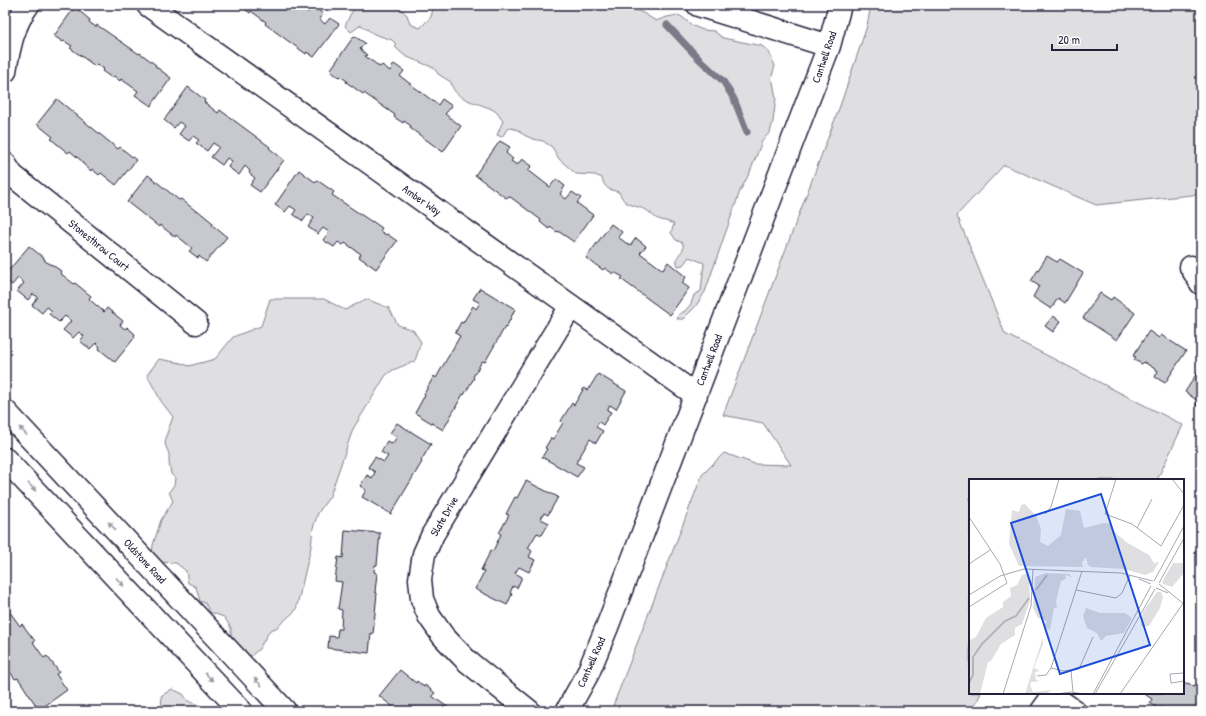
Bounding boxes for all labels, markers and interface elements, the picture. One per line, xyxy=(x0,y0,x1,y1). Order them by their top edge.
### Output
scale bar xyxy=(1052,26,1117,52)
street label: Cantwell Road xyxy=(809,29,840,85)
text: 20 m xyxy=(1058,31,1080,48)
street label: Amber Way xyxy=(400,182,444,219)
street label: Stonesthrow Court xyxy=(66,216,132,274)
street label: Cantwell Road xyxy=(693,332,725,388)
one-way arrow xyxy=(19,426,28,436)
inset map xyxy=(969,479,1184,694)
one-way arrow xyxy=(27,482,36,492)
street label: Slate Drive xyxy=(427,493,461,538)
one-way arrow xyxy=(107,521,117,531)
street label: Oldstone Road xyxy=(121,536,170,587)
one-way arrow xyxy=(116,577,125,587)
street label: Cantwell Road xyxy=(574,634,609,689)
one-way arrow xyxy=(204,672,214,682)
one-way arrow xyxy=(254,678,263,687)

